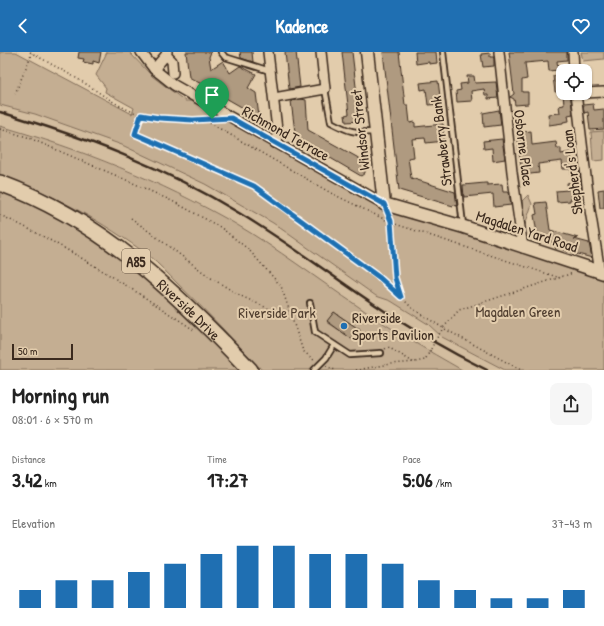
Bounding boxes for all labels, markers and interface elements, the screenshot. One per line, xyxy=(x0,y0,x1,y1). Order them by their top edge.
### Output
text: Kadence xyxy=(276,14,328,39)
icon: back xyxy=(12,15,34,37)
icon: heart xyxy=(570,15,592,37)
map controls xyxy=(556,64,592,100)
button: locate xyxy=(556,64,592,100)
pin xyxy=(195,78,229,119)
icon: arrive xyxy=(201,84,223,106)
street label: Windsor Street xyxy=(345,88,375,171)
street label: Strawberry Bank xyxy=(425,95,457,187)
street label: Richmond Terrace xyxy=(239,100,333,166)
street label: Osborne Place xyxy=(509,108,539,188)
street label: Shepherd's Loan xyxy=(556,128,588,216)
street label: Magdalen Yard Road xyxy=(474,205,581,257)
road number: A85 xyxy=(122,249,150,273)
street label: Riverside Drive xyxy=(153,274,226,344)
park label: Magdalen Green xyxy=(475,301,561,322)
park label: Riverside Park xyxy=(238,302,316,323)
place label: Riverside Sports Pavilion xyxy=(352,307,434,345)
marker: Riverside Sports Pavilion xyxy=(339,321,349,331)
scale bar xyxy=(12,342,73,361)
text: 50 m xyxy=(18,344,38,358)
text: Morning run xyxy=(12,380,109,410)
button: share xyxy=(550,383,592,425)
text: 08:01 · 6 × 570 m xyxy=(12,410,93,428)
text: Distance xyxy=(12,452,46,466)
text: Time xyxy=(207,452,227,466)
text: Pace xyxy=(403,452,421,466)
text: 3.42 xyxy=(12,466,42,493)
text: 17:27 xyxy=(207,466,248,493)
text: 5:06 xyxy=(403,466,433,493)
text: km xyxy=(42,476,57,490)
text: /km xyxy=(433,476,452,490)
text: Elevation xyxy=(12,514,55,532)
text: 37–43 m xyxy=(552,514,592,532)

